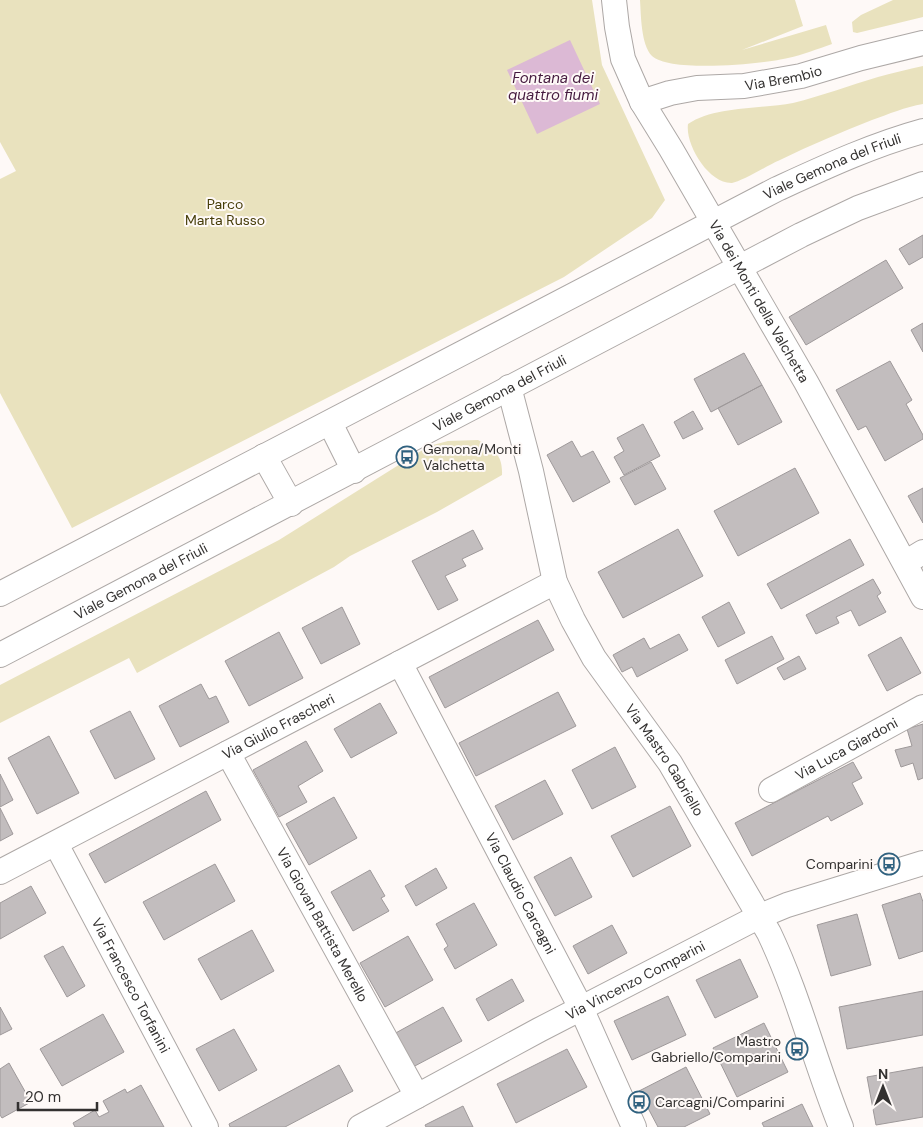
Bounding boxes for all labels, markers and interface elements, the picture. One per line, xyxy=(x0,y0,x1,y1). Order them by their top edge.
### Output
street label: Via Brembio xyxy=(743,61,824,95)
water label: Fontana dei quattro fiumi xyxy=(508,68,598,105)
street label: Viale Gemona del Friuli xyxy=(760,129,903,204)
park label: Parco Marta Russo xyxy=(185,195,265,229)
street label: Via dei Monti della Valchetta xyxy=(705,217,813,386)
street label: Viale Gemona del Friuli xyxy=(430,351,569,435)
place label: Gemona/Monti Valchetta xyxy=(423,440,521,474)
bus stop icon: Gemona/Monti Valchetta xyxy=(395,445,419,469)
street label: Viale Gemona del Friuli xyxy=(71,539,211,624)
street label: Via Giulio Frascheri xyxy=(219,690,338,763)
street label: Via Mastro Gabriello xyxy=(621,700,708,819)
street label: Via Luca Giardoni xyxy=(792,714,901,784)
street label: Via Claudio Carcagni xyxy=(482,829,560,957)
street label: Via Giovan Battista Merello xyxy=(273,844,372,1005)
bus stop icon: Comparini xyxy=(877,852,901,876)
place label: Comparini xyxy=(806,855,873,873)
street label: Via Francesco Torfanini xyxy=(88,915,174,1056)
street label: Via Vincenzo Comparini xyxy=(563,937,708,1024)
place label: Mastro Gabriello/Comparini xyxy=(651,1032,781,1066)
bus stop icon: Mastro Gabriello/Comparini xyxy=(785,1037,809,1061)
north arrow xyxy=(858,1062,908,1112)
text: N xyxy=(878,1065,888,1083)
scale bar xyxy=(18,1080,96,1112)
text: 20 m xyxy=(25,1087,61,1107)
bus stop icon: Carcagni/Comparini xyxy=(627,1090,651,1114)
place label: Carcagni/Comparini xyxy=(655,1093,785,1111)

